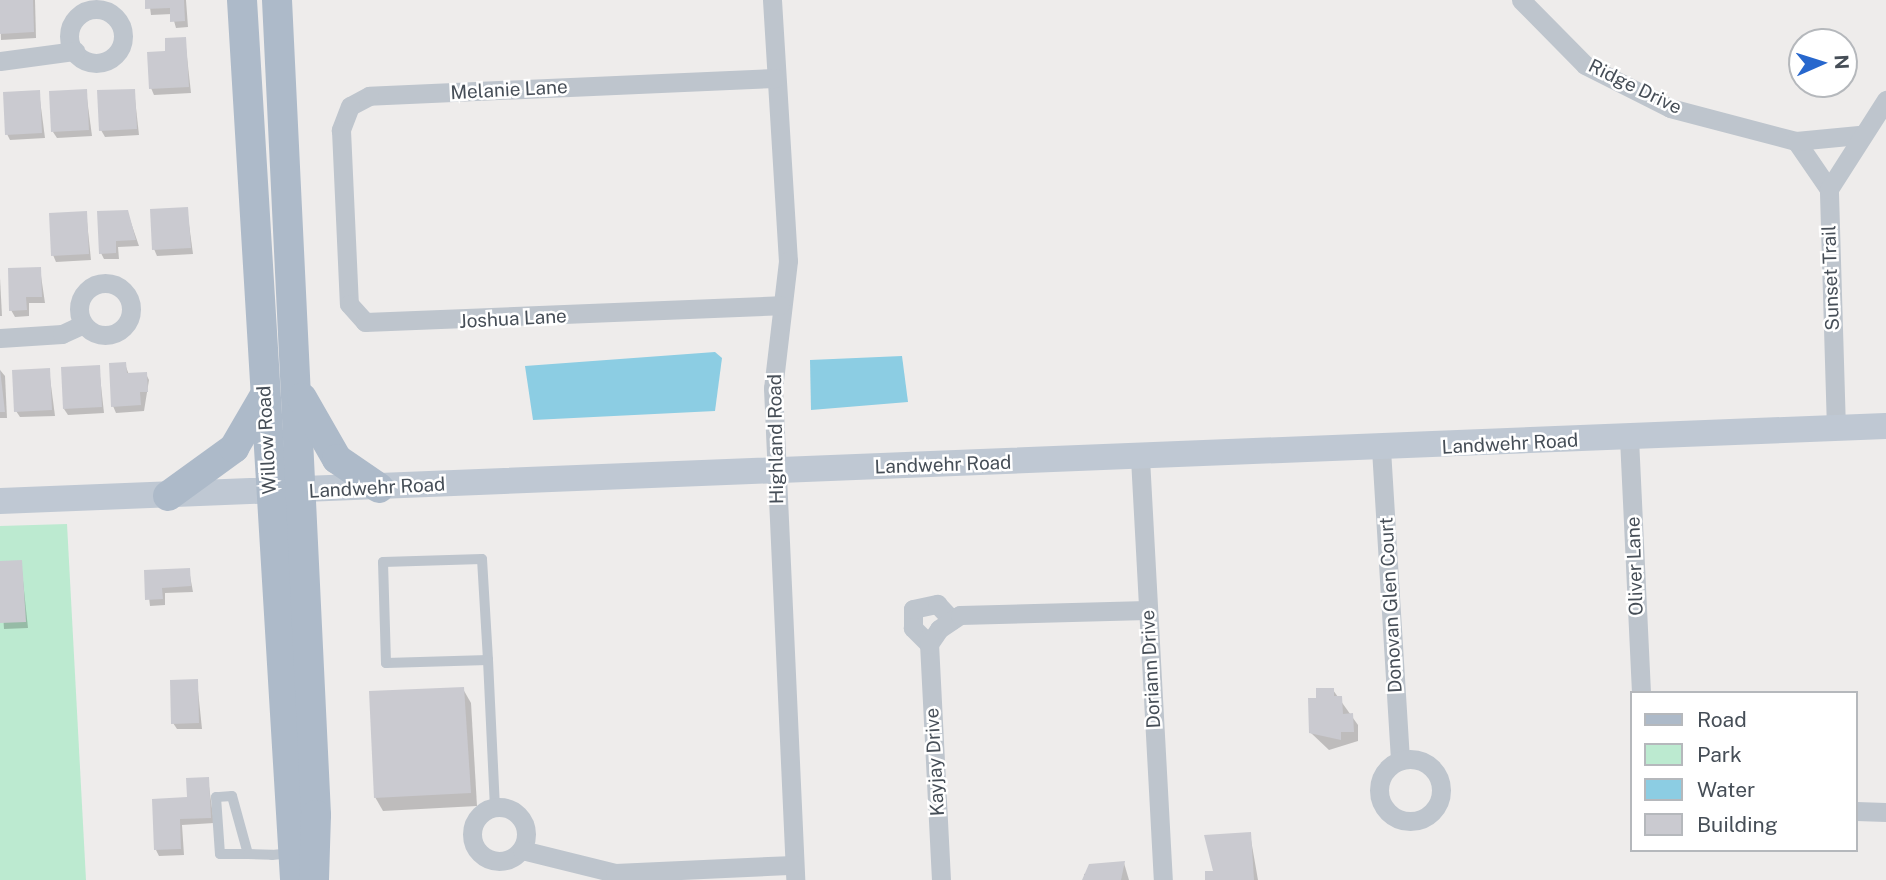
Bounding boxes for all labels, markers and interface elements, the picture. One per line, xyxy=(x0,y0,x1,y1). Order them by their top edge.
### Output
north arrow xyxy=(1788,28,1858,98)
text: N xyxy=(1831,54,1853,70)
street label: Ridge Drive xyxy=(1585,55,1685,119)
street label: Melanie Lane xyxy=(450,76,568,104)
street label: Sunset Trail xyxy=(1818,225,1844,331)
street label: Joshua Lane xyxy=(459,305,567,333)
street label: Highland Road xyxy=(763,374,789,504)
street label: Willow Road xyxy=(253,385,281,495)
street label: Landwehr Road xyxy=(1441,429,1579,459)
street label: Landwehr Road xyxy=(874,451,1012,479)
street label: Landwehr Road xyxy=(308,473,446,503)
street label: Oliver Lane xyxy=(1622,516,1648,616)
street label: Donovan Glen Court xyxy=(1375,517,1407,693)
street label: Doriann Drive xyxy=(1137,609,1165,729)
legend xyxy=(1630,691,1858,852)
street label: Kayjay Drive xyxy=(921,707,949,817)
text: Road xyxy=(1697,707,1747,732)
text: Park xyxy=(1697,742,1742,767)
text: Water xyxy=(1697,777,1755,802)
text: Building xyxy=(1697,812,1778,837)

